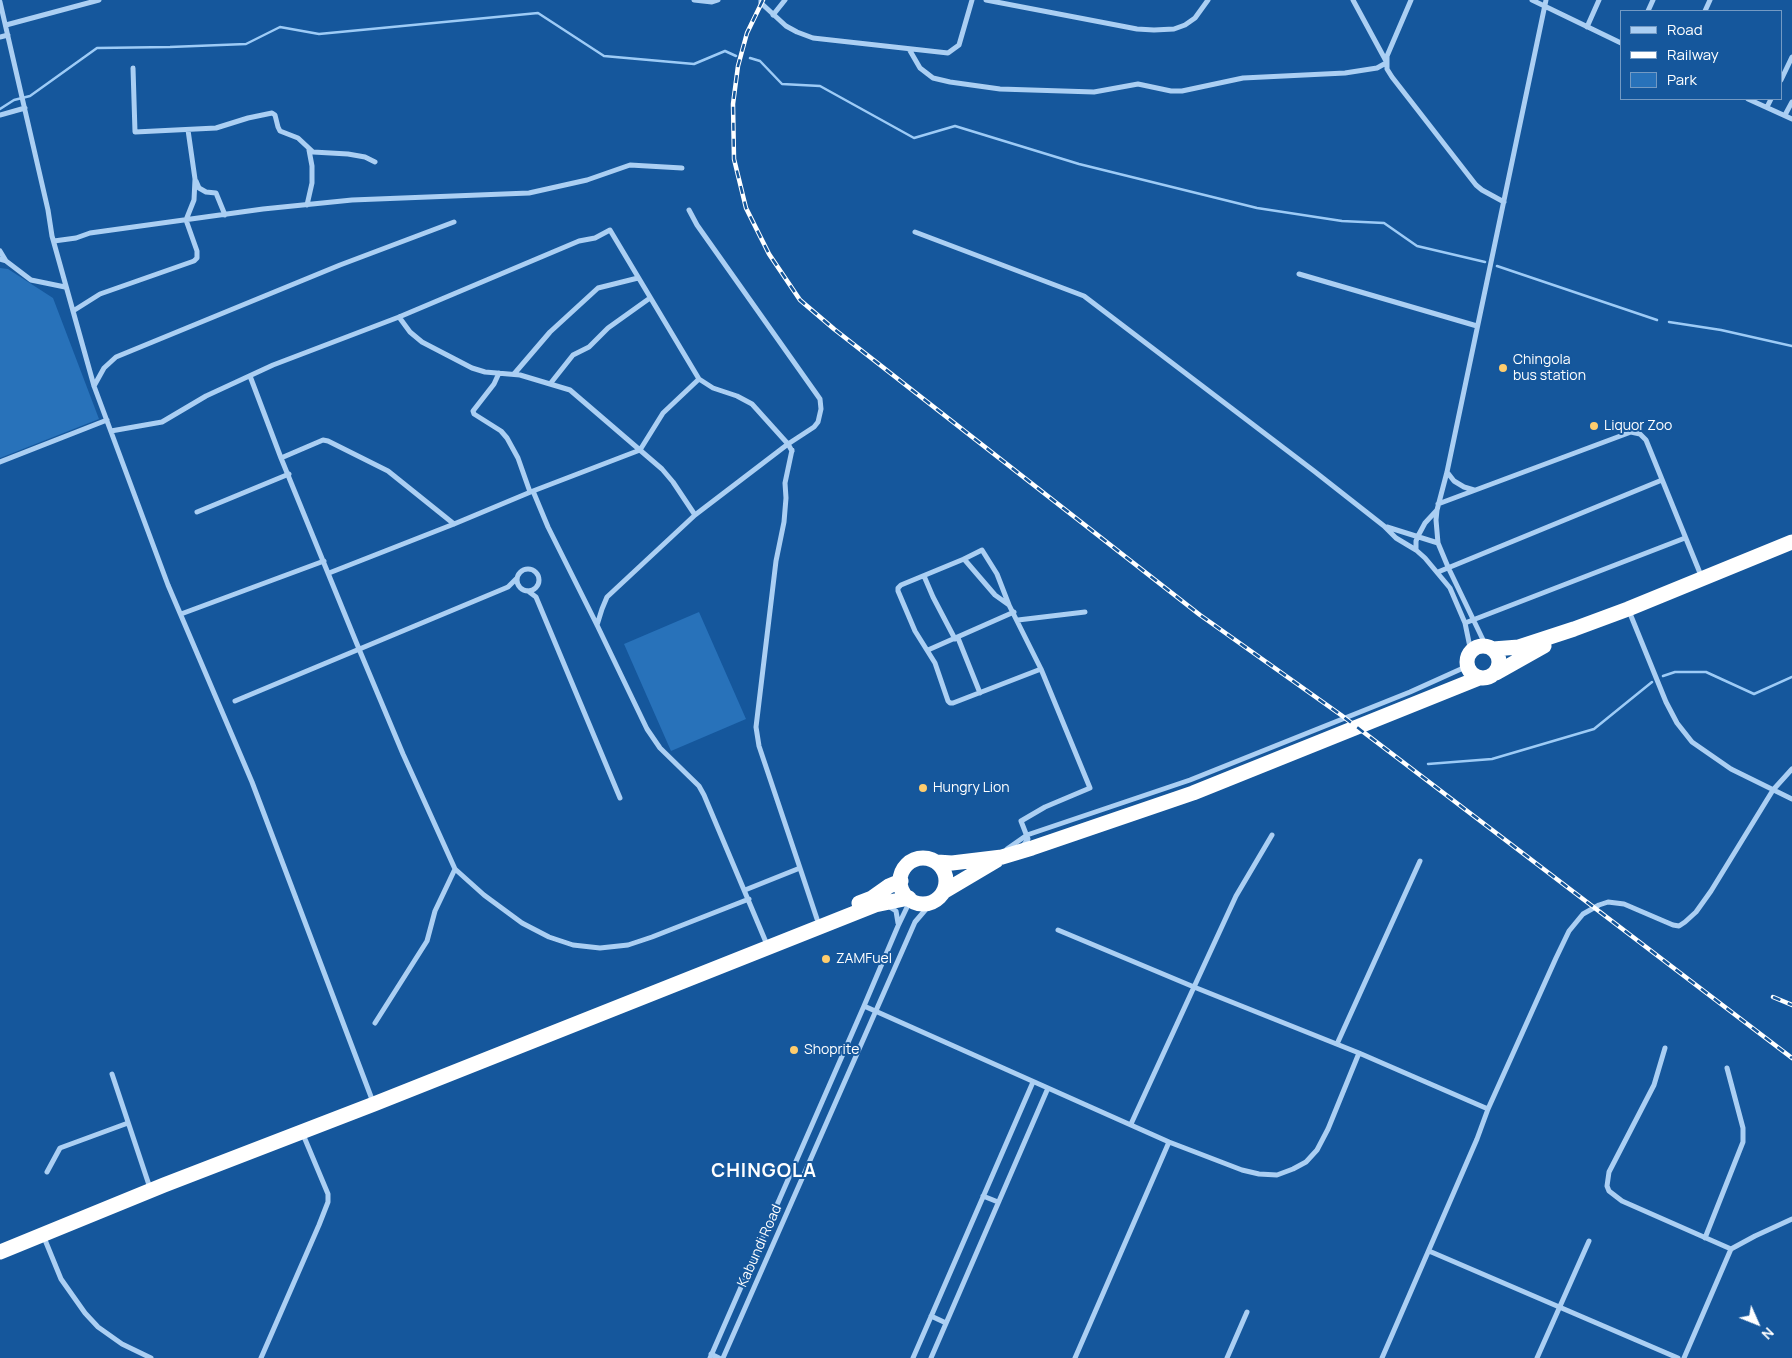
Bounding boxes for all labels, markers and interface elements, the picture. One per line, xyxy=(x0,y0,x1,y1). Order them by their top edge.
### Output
legend xyxy=(1620,10,1782,100)
text: Road xyxy=(1667,19,1703,40)
text: Railway xyxy=(1667,44,1719,65)
text: Park xyxy=(1667,69,1697,90)
place label: Chingola bus station xyxy=(1513,352,1586,384)
marker: Chingola bus station xyxy=(1497,362,1509,374)
place label: Liquor Zoo xyxy=(1604,418,1672,434)
marker: Liquor Zoo xyxy=(1588,420,1600,432)
place label: Hungry Lion xyxy=(933,780,1010,796)
marker: Hungry Lion xyxy=(917,782,929,794)
place label: ZAMFuel xyxy=(836,951,892,967)
marker: ZAMFuel xyxy=(820,953,832,965)
place label: Shoprite xyxy=(804,1042,859,1058)
marker: Shoprite xyxy=(788,1044,800,1056)
district label: CHINGOLA xyxy=(710,1161,818,1183)
street label: Kabundi Road xyxy=(734,1202,786,1290)
north arrow xyxy=(1732,1298,1782,1348)
text: N xyxy=(1758,1324,1778,1344)

